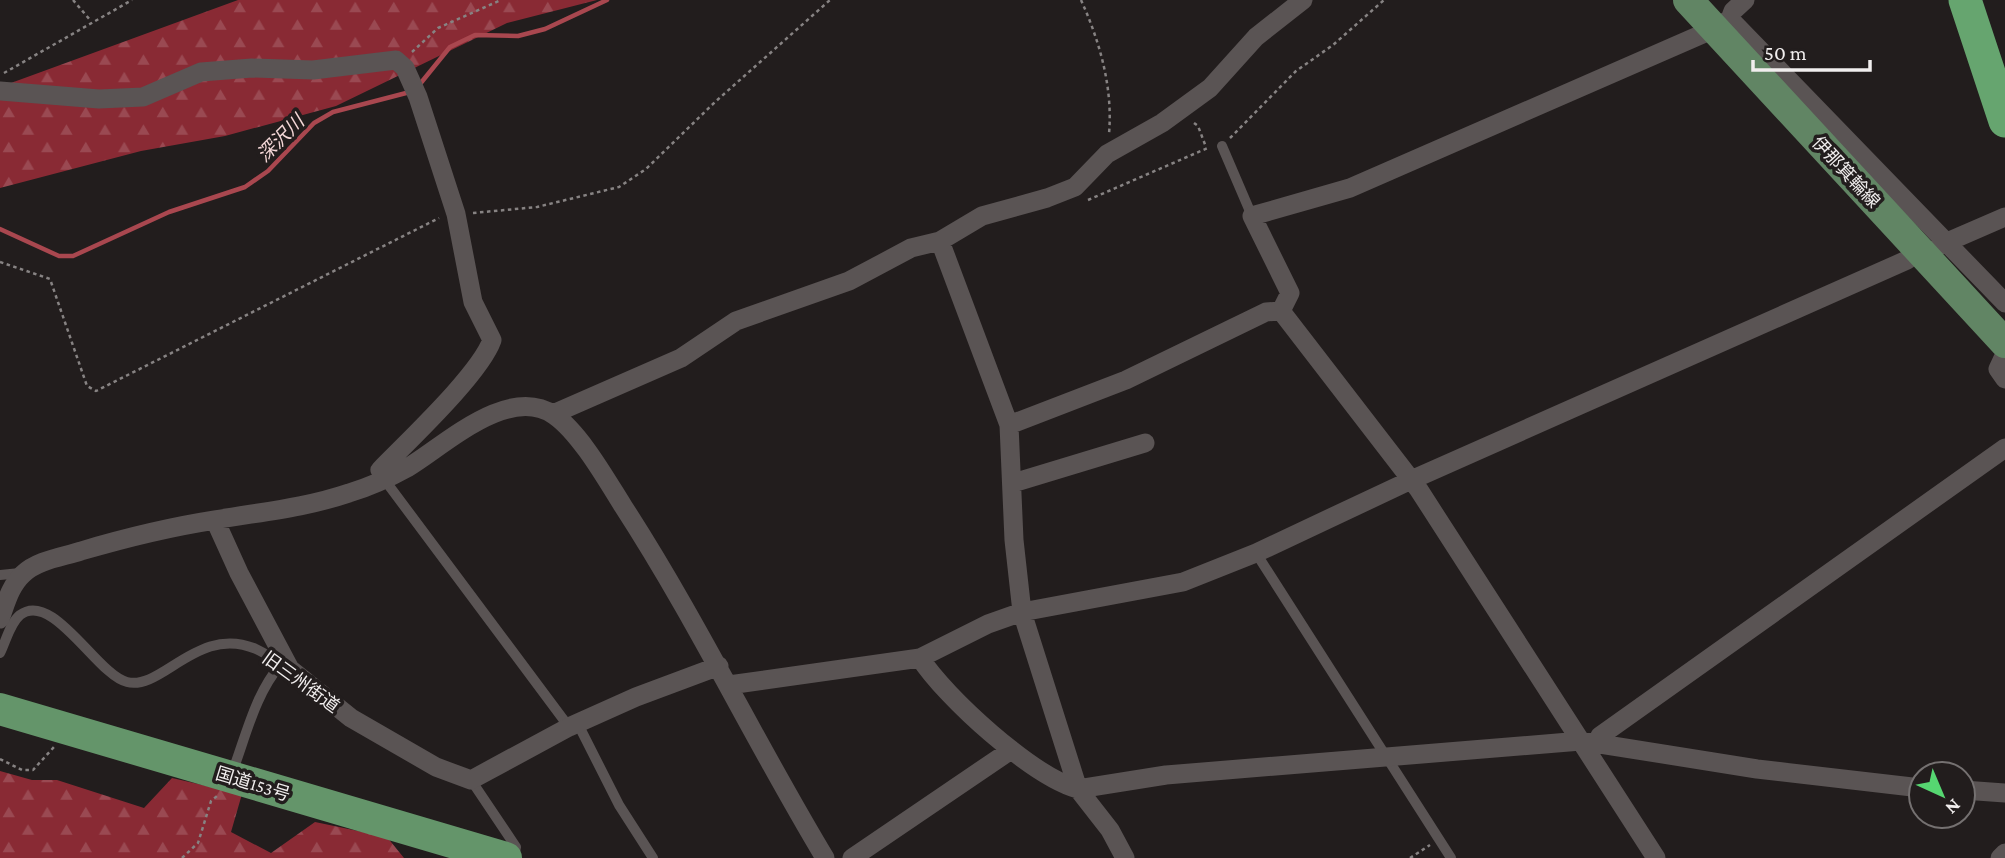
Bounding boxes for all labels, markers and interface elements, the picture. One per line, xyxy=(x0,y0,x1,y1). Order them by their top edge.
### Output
scale bar xyxy=(1753,28,1870,72)
text: 50 m xyxy=(1764,41,1807,65)
water label: 深沢川 xyxy=(253,109,309,166)
street label: 伊那箕輪線 xyxy=(1808,132,1884,212)
street label: 旧三州街道 xyxy=(259,647,343,717)
north arrow xyxy=(1907,760,1977,830)
street label: 国道153号 xyxy=(213,763,293,805)
text: N xyxy=(1941,795,1965,819)

